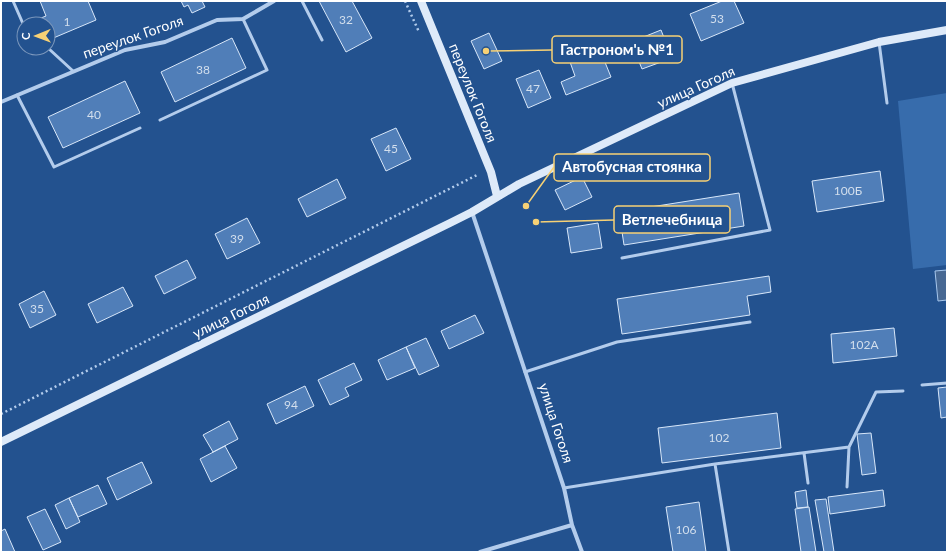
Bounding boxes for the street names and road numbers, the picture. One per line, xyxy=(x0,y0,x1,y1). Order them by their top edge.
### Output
street label: переулок Гоголя xyxy=(80,11,185,62)
street label: переулок Гоголя xyxy=(446,41,501,145)
street label: улица Гоголя xyxy=(654,62,737,111)
street label: улица Гоголя xyxy=(190,290,272,341)
street label: улица Гоголя xyxy=(536,381,577,465)

